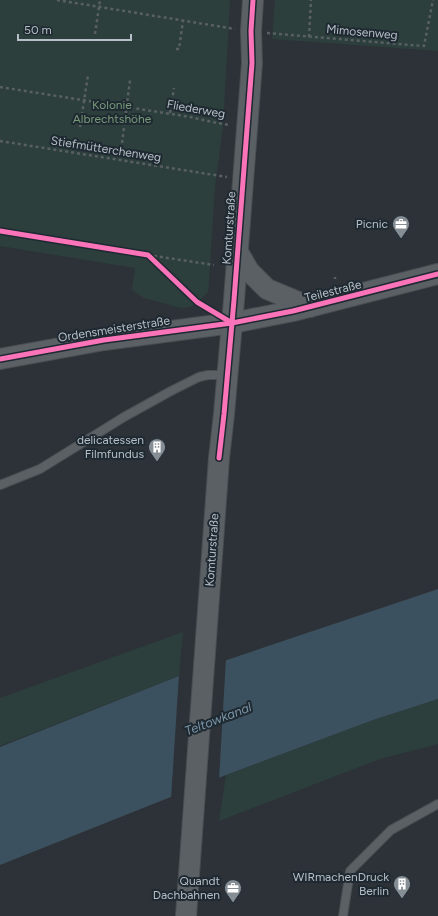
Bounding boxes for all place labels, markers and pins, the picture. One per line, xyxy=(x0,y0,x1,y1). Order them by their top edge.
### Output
office icon: Picnic xyxy=(391,214,411,239)
place label: Picnic xyxy=(356,217,389,231)
place label: delicatessen Filmfundus xyxy=(77,433,144,461)
building icon: delicatessen Filmfundus xyxy=(147,437,167,462)
place label: WIRmachenDruck Berlin xyxy=(293,870,389,898)
place label: Quandt Dachbahnen xyxy=(153,874,220,902)
building icon: WIRmachenDruck Berlin xyxy=(392,874,412,899)
office icon: Quandt Dachbahnen xyxy=(223,878,243,903)

